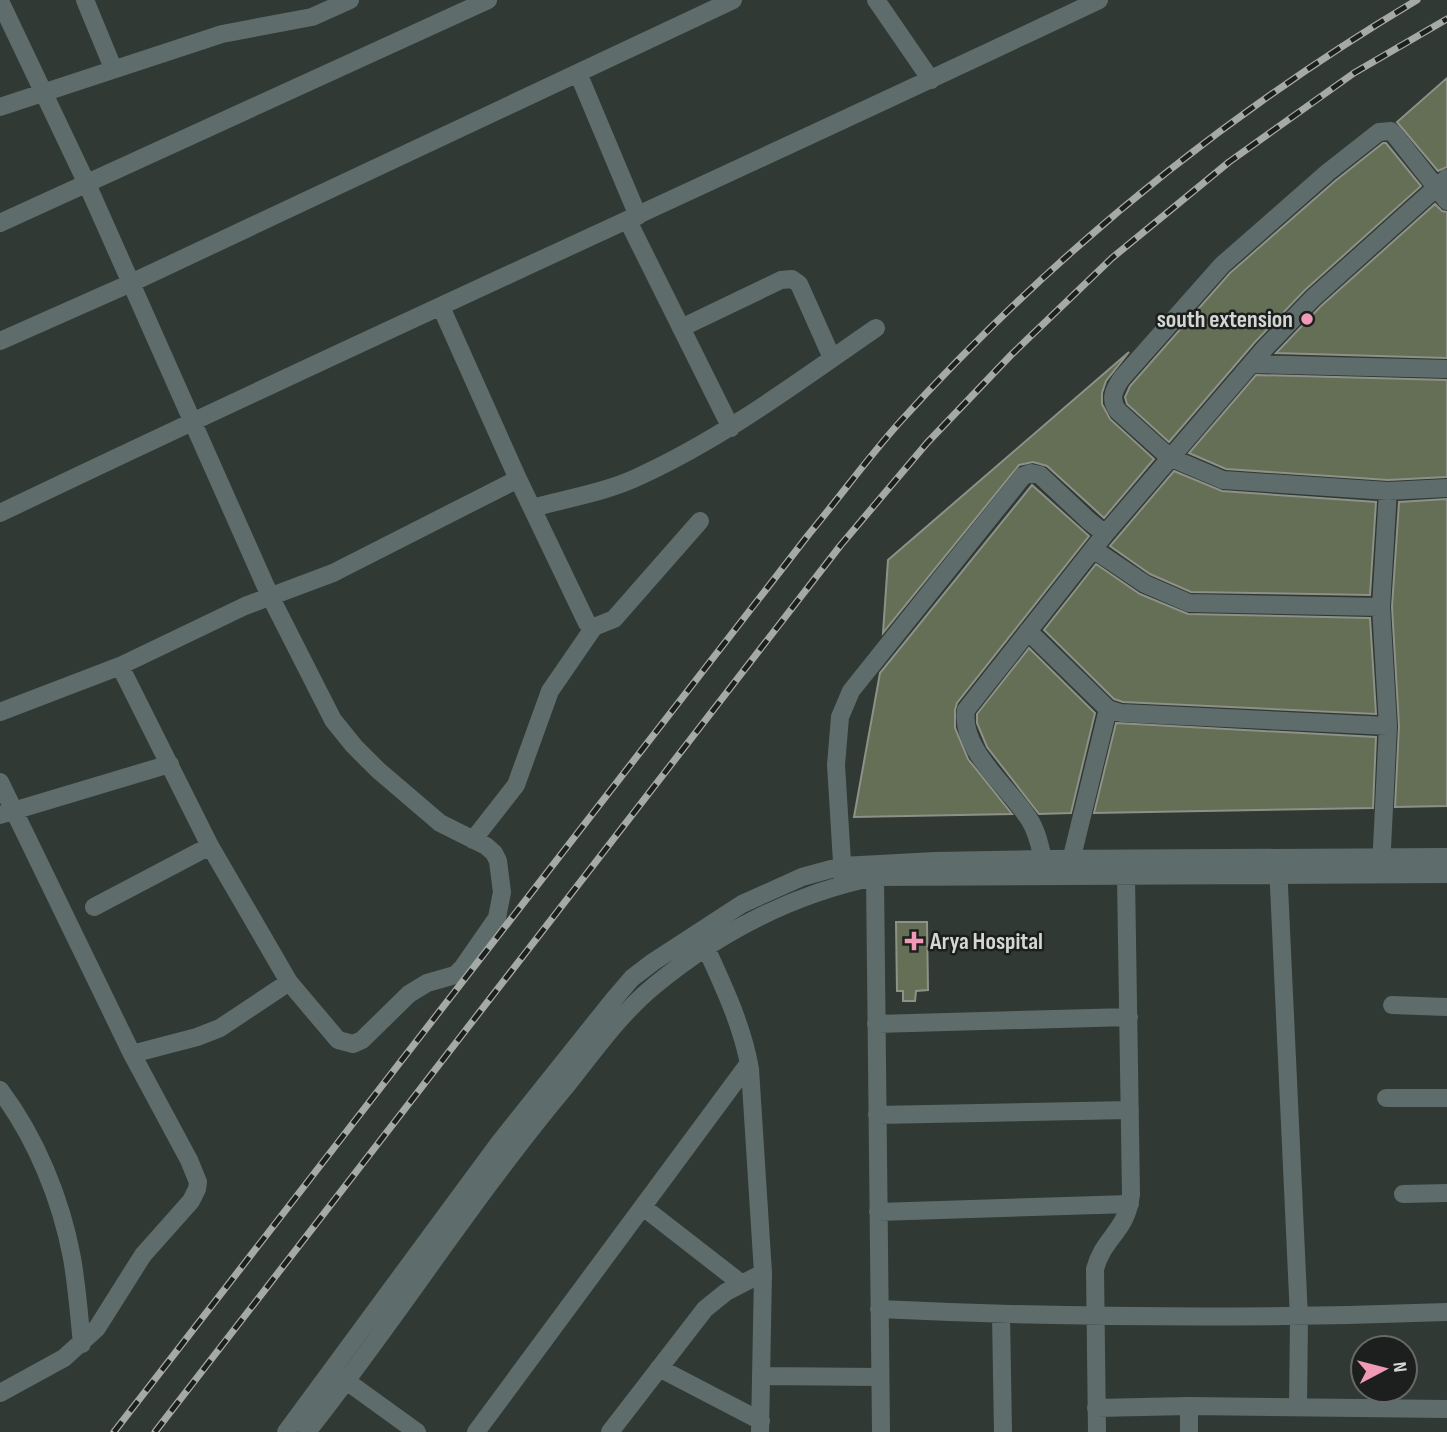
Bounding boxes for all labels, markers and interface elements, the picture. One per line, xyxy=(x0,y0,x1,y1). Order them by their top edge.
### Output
place label: south extension xyxy=(1157,305,1293,334)
marker: south extension xyxy=(1299,311,1315,327)
place label: Arya Hospital xyxy=(929,927,1043,956)
marker: Arya Hospital xyxy=(904,931,924,951)
north arrow xyxy=(1349,1334,1419,1404)
text: N xyxy=(1387,1361,1411,1374)

